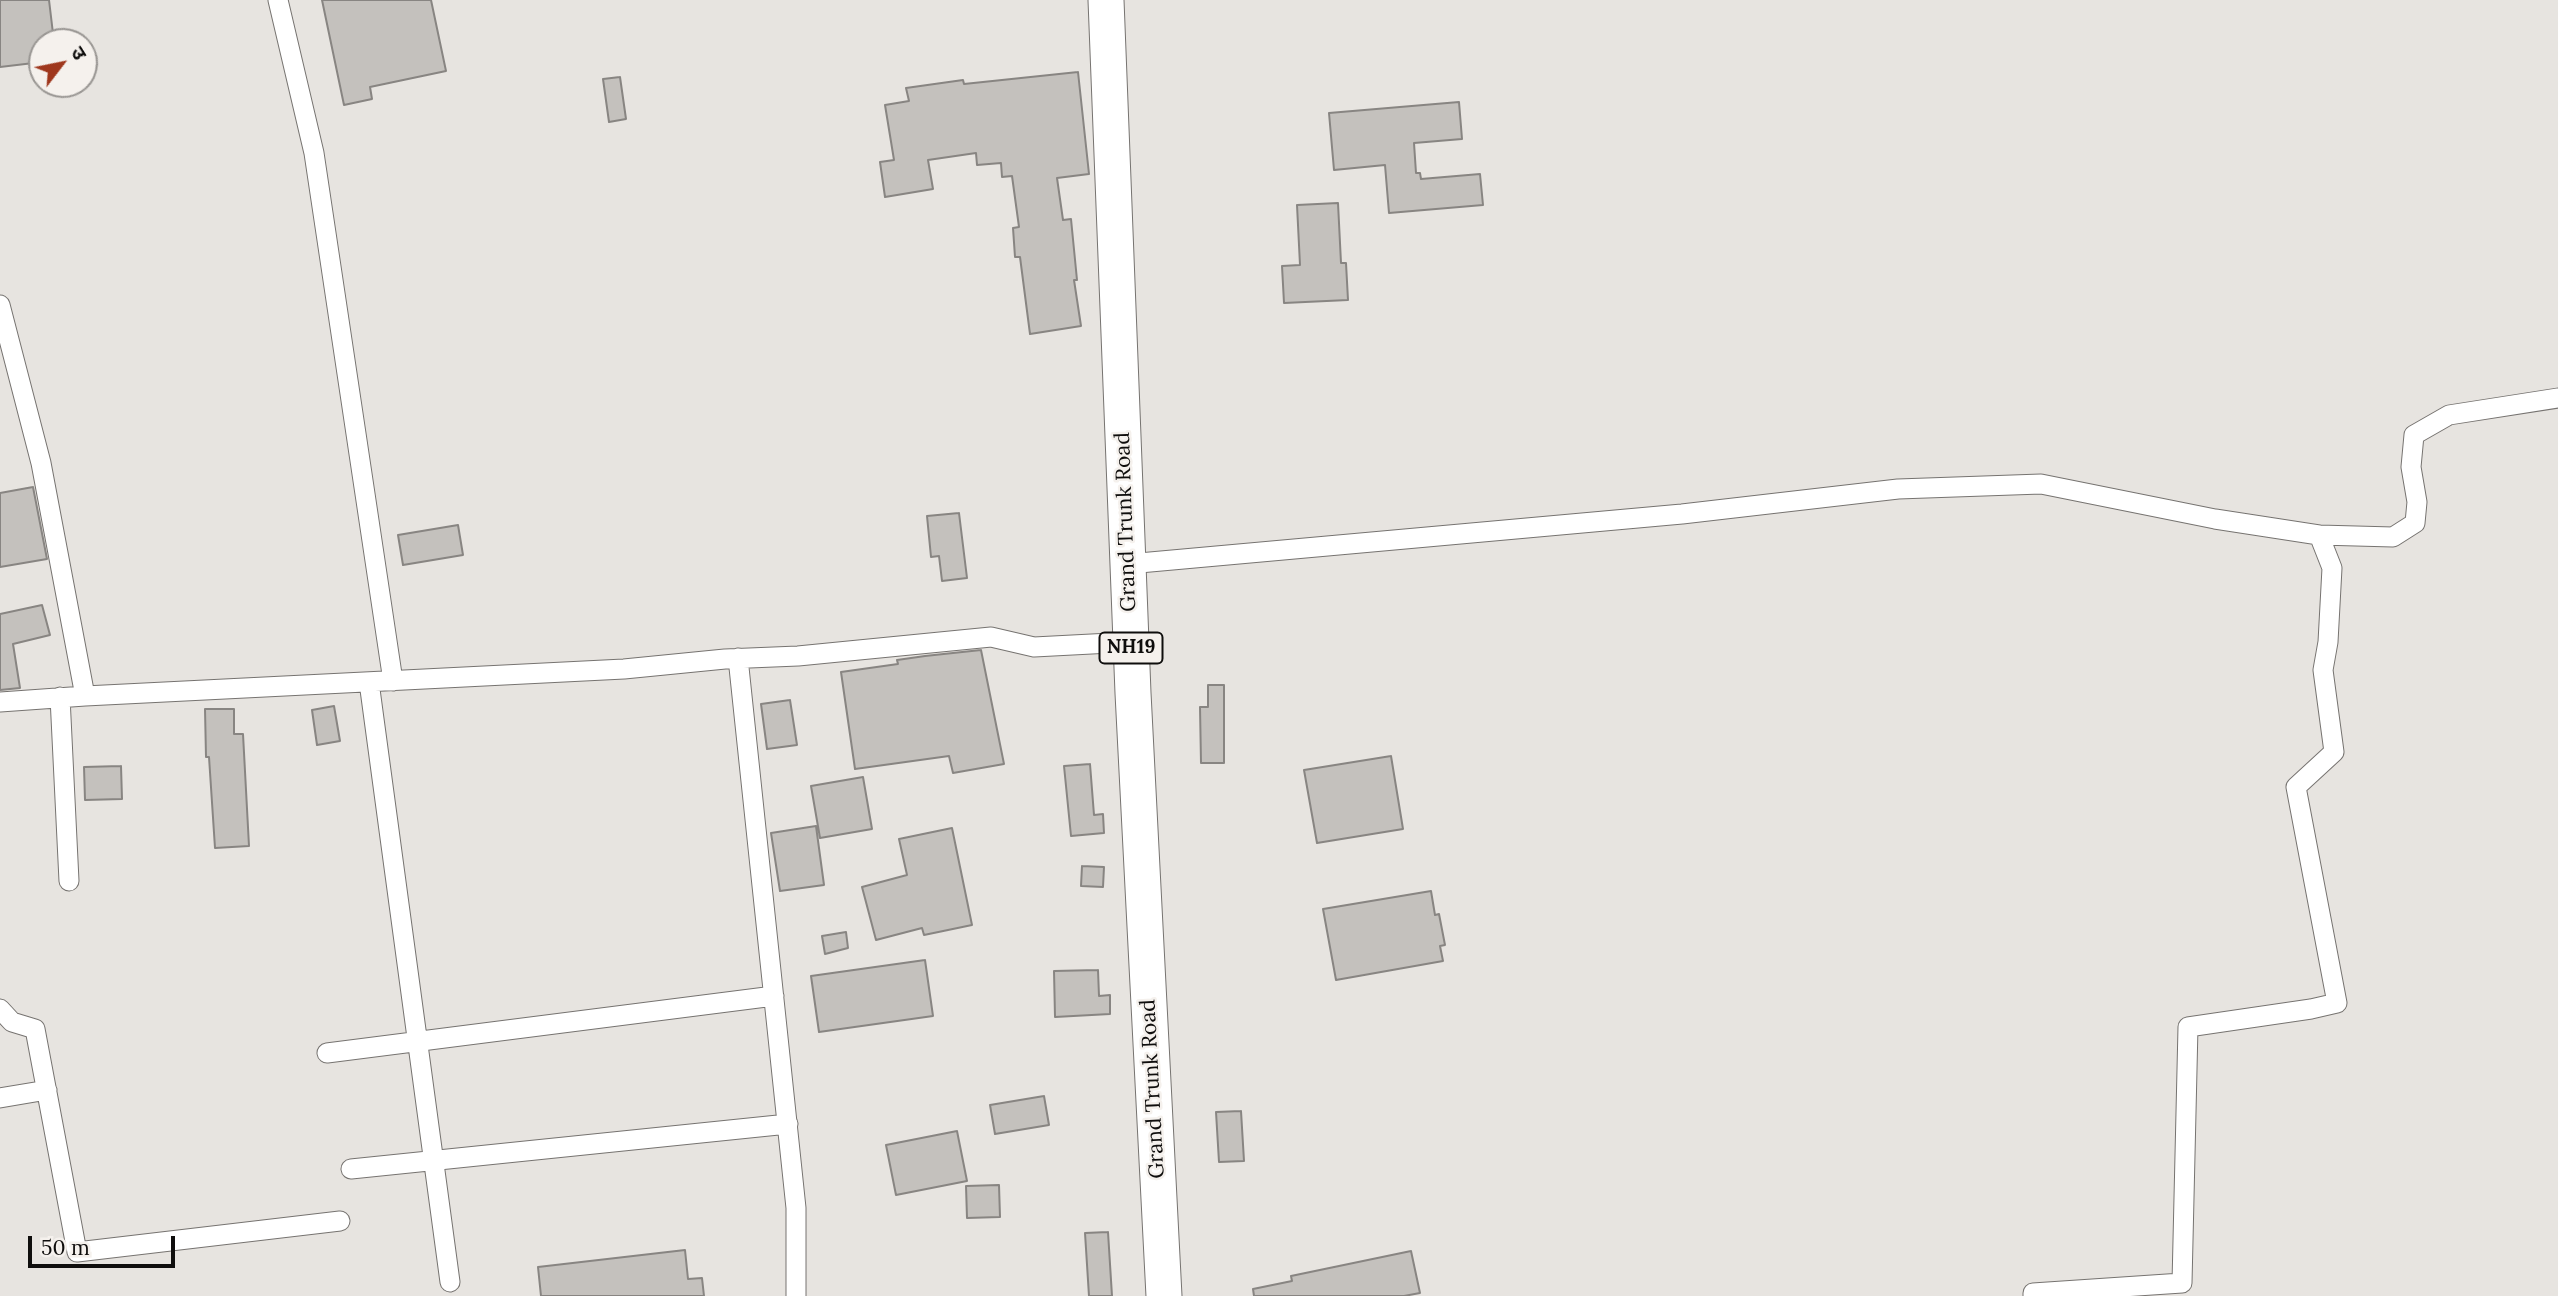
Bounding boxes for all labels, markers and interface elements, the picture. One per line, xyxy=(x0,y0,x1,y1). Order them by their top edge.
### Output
north arrow xyxy=(28,28,98,98)
text: उ xyxy=(66,42,92,64)
street label: Grand Trunk Road xyxy=(1110,432,1142,612)
road number: NH19 xyxy=(1100,632,1162,664)
street label: Grand Trunk Road xyxy=(1136,999,1170,1179)
scale bar xyxy=(32,1222,178,1266)
text: 50 m xyxy=(41,1234,90,1261)

